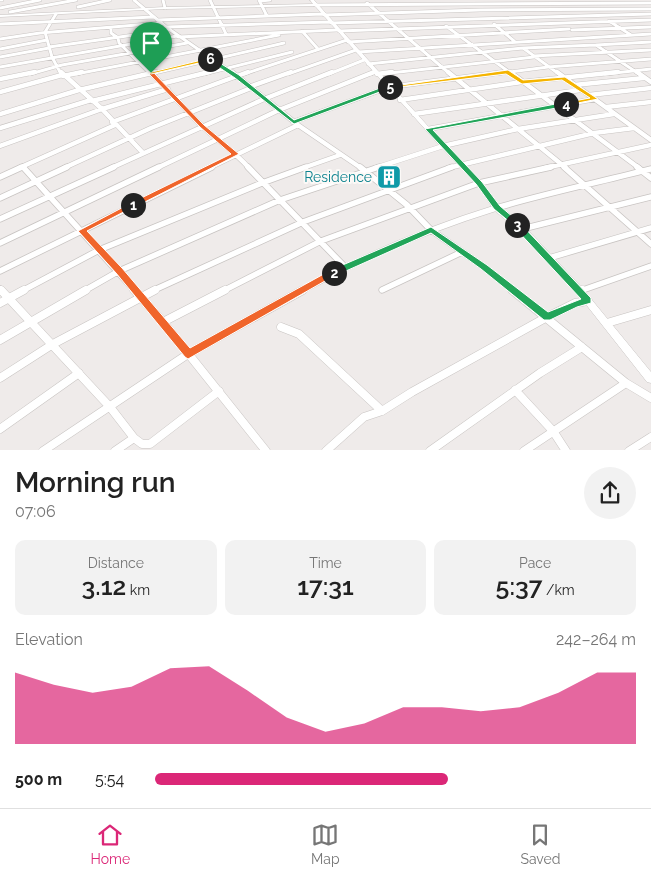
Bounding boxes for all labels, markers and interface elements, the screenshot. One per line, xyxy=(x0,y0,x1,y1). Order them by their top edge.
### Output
pin xyxy=(130,22,172,73)
icon: arrive xyxy=(137,29,165,57)
pin: 6 xyxy=(198,46,222,72)
text: 6 xyxy=(206,51,215,67)
pin: 5 xyxy=(378,74,402,100)
text: 5 xyxy=(387,79,394,95)
pin: 4 xyxy=(554,92,578,116)
text: 4 xyxy=(563,96,571,112)
building icon: Residence xyxy=(376,164,402,190)
place label: Residence xyxy=(304,169,372,185)
pin: 1 xyxy=(120,192,146,218)
text: 1 xyxy=(130,197,137,213)
pin: 3 xyxy=(504,212,530,238)
text: 3 xyxy=(514,217,521,233)
pin: 2 xyxy=(322,260,346,286)
text: 2 xyxy=(331,265,338,281)
text: Morning run xyxy=(15,466,175,499)
button: share xyxy=(584,467,636,519)
text: 07:06 xyxy=(15,502,56,521)
text: Distance xyxy=(88,555,144,571)
text: Time xyxy=(309,555,342,571)
text: Pace xyxy=(519,555,551,571)
text: 3.12 xyxy=(82,571,126,601)
text: 17:31 xyxy=(297,571,354,601)
text: 5:37 xyxy=(496,571,542,601)
text: km xyxy=(126,582,150,598)
text: /km xyxy=(542,582,575,598)
text: Elevation xyxy=(15,630,83,649)
text: 242–264 m xyxy=(556,630,636,649)
text: 500 m xyxy=(15,770,62,789)
text: 5:54 xyxy=(95,770,124,789)
tab: Home xyxy=(90,821,130,867)
tab: Map xyxy=(311,821,340,867)
tab: Saved xyxy=(520,821,561,867)

